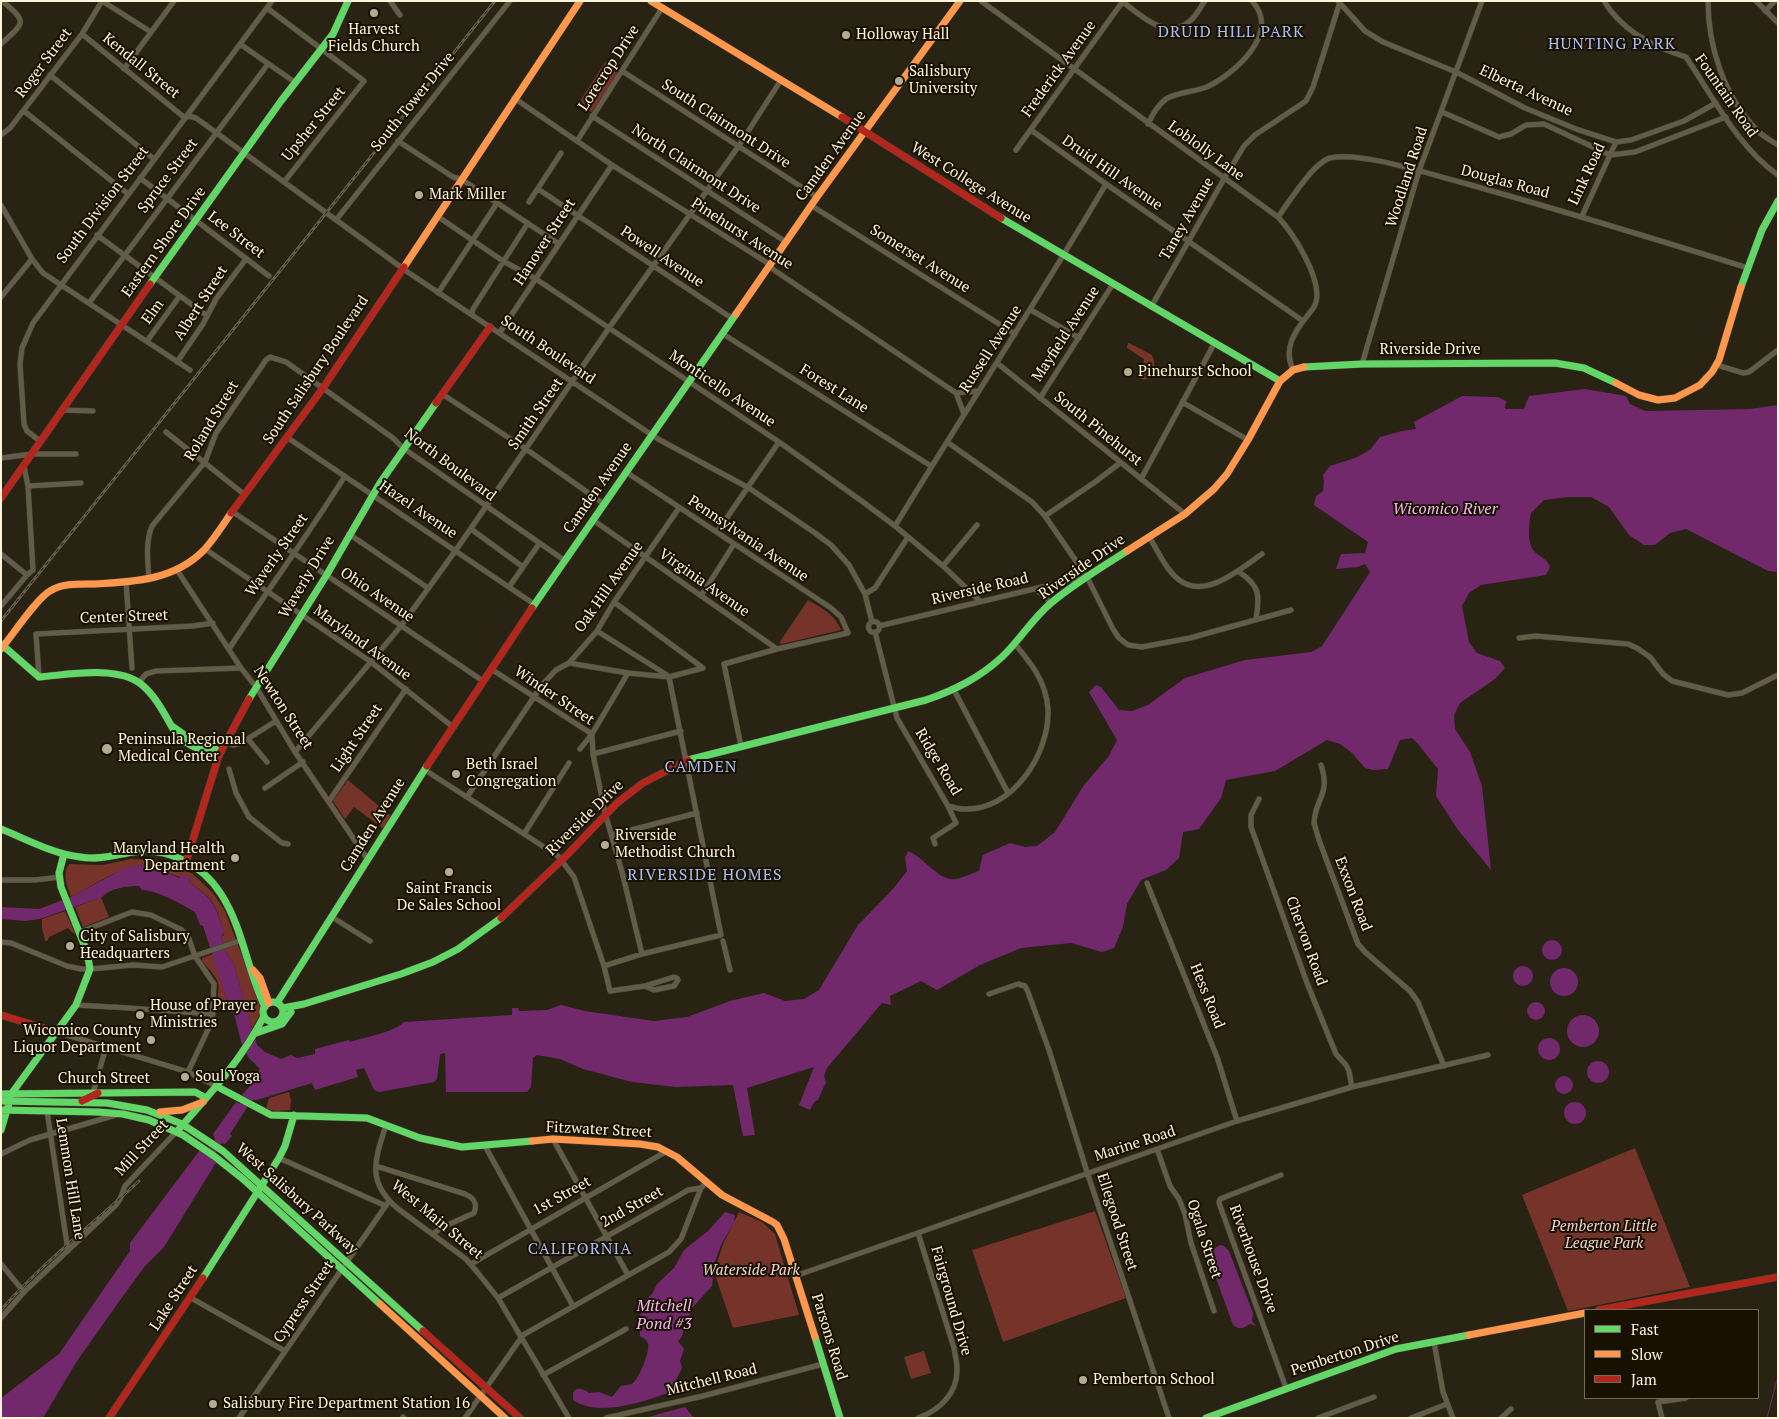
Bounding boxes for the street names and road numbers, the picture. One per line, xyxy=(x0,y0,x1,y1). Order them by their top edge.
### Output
street label: Frederick Avenue xyxy=(1018,17,1100,121)
street label: Lorecrop Drive xyxy=(575,22,643,114)
street label: Roger Street xyxy=(12,25,76,101)
street label: Kendall Street xyxy=(99,29,183,103)
street label: South Tower Drive xyxy=(367,49,459,155)
street label: Fountain Road xyxy=(1691,51,1761,141)
street label: Elberta Avenue xyxy=(1477,62,1575,120)
street label: South Clairmont Drive xyxy=(658,76,794,172)
street label: Upsher Street xyxy=(278,83,350,165)
street label: Camden Avenue xyxy=(792,107,870,205)
street label: Loblolly Lane xyxy=(1164,117,1248,185)
street label: North Clairmont Drive xyxy=(628,121,764,217)
street label: Woodland Road xyxy=(1382,125,1432,229)
street label: Druid Hill Avenue xyxy=(1058,132,1166,214)
street label: Spruce Street xyxy=(134,135,202,217)
street label: West College Avenue xyxy=(907,139,1035,227)
street label: Link Road xyxy=(1565,140,1609,208)
street label: South Division Street xyxy=(53,143,153,267)
street label: Douglas Road xyxy=(1459,162,1551,202)
street label: Taney Avenue xyxy=(1156,174,1218,264)
street label: Eastern Shore Drive xyxy=(118,183,210,301)
street label: Pinehurst Avenue xyxy=(688,194,796,274)
street label: Hanover Street xyxy=(510,195,580,289)
street label: Lee Street xyxy=(204,208,268,262)
street label: Somerset Avenue xyxy=(866,221,974,297)
street label: Powell Avenue xyxy=(617,223,707,291)
street label: Albert Street xyxy=(170,262,232,344)
street label: Mayfield Avenue xyxy=(1028,283,1104,385)
street label: South Salisbury Boulevard xyxy=(260,292,372,448)
street label: Elm xyxy=(138,296,168,328)
street label: Russell Avenue xyxy=(956,302,1026,396)
street label: South Boulevard xyxy=(497,312,599,388)
street label: Riverside Drive xyxy=(1379,341,1481,359)
street label: Monticello Avenue xyxy=(665,347,779,431)
street label: Forest Lane xyxy=(796,361,872,417)
street label: Smith Street xyxy=(505,375,567,453)
street label: Roland Street xyxy=(181,378,243,464)
street label: South Pinehurst xyxy=(1050,388,1146,470)
street label: North Boulevard xyxy=(401,425,499,505)
street label: Camden Avenue xyxy=(560,439,636,537)
street label: Hazel Avenue xyxy=(375,477,461,543)
street label: Pennsylvania Avenue xyxy=(684,492,812,586)
street label: Waverly Street xyxy=(242,510,312,600)
street label: Riverside Drive xyxy=(1035,531,1129,603)
street label: Waverly Drive xyxy=(275,533,339,621)
street label: Oak Hill Avenue xyxy=(571,538,647,636)
street label: Virginia Avenue xyxy=(655,545,753,621)
street label: Ohio Avenue xyxy=(337,564,417,626)
street label: Riverside Road xyxy=(930,569,1030,609)
street label: Maryland Avenue xyxy=(310,602,414,684)
street label: Center Street xyxy=(80,606,168,628)
street label: Newton Street xyxy=(249,663,317,753)
street label: Winder Street xyxy=(511,663,597,729)
street label: Light Street xyxy=(328,700,386,776)
street label: Ridge Road xyxy=(911,725,965,799)
street label: Camden Avenue xyxy=(337,775,409,875)
street label: Riverside Drive xyxy=(542,776,628,860)
street label: Exxon Road xyxy=(1331,854,1375,934)
street label: Chervon Road xyxy=(1282,894,1330,988)
street label: Hess Road xyxy=(1186,961,1228,1031)
street label: Church Street xyxy=(58,1070,150,1088)
street label: Mill Street xyxy=(111,1116,173,1180)
street label: Lemmon Hill Lane xyxy=(51,1117,89,1241)
street label: Fitzwater Street xyxy=(545,1118,653,1142)
street label: Marine Road xyxy=(1092,1122,1178,1166)
street label: West Salisbury Parkway xyxy=(232,1140,362,1258)
street label: Ellegood Street xyxy=(1093,1171,1141,1273)
street label: 1st Street xyxy=(530,1173,594,1219)
street label: West Main Street xyxy=(388,1176,486,1264)
street label: 2nd Street xyxy=(598,1182,666,1232)
street label: Ogala Street xyxy=(1183,1197,1225,1281)
street label: Riverhouse Drive xyxy=(1225,1202,1281,1316)
street label: Fairground Drive xyxy=(927,1244,975,1358)
street label: Cypress Street xyxy=(270,1257,338,1347)
street label: Lake Street xyxy=(146,1262,202,1334)
street label: Parsons Road xyxy=(807,1292,851,1382)
street label: Pemberton Drive xyxy=(1289,1328,1401,1380)
street label: Mitchell Road xyxy=(665,1360,759,1400)

